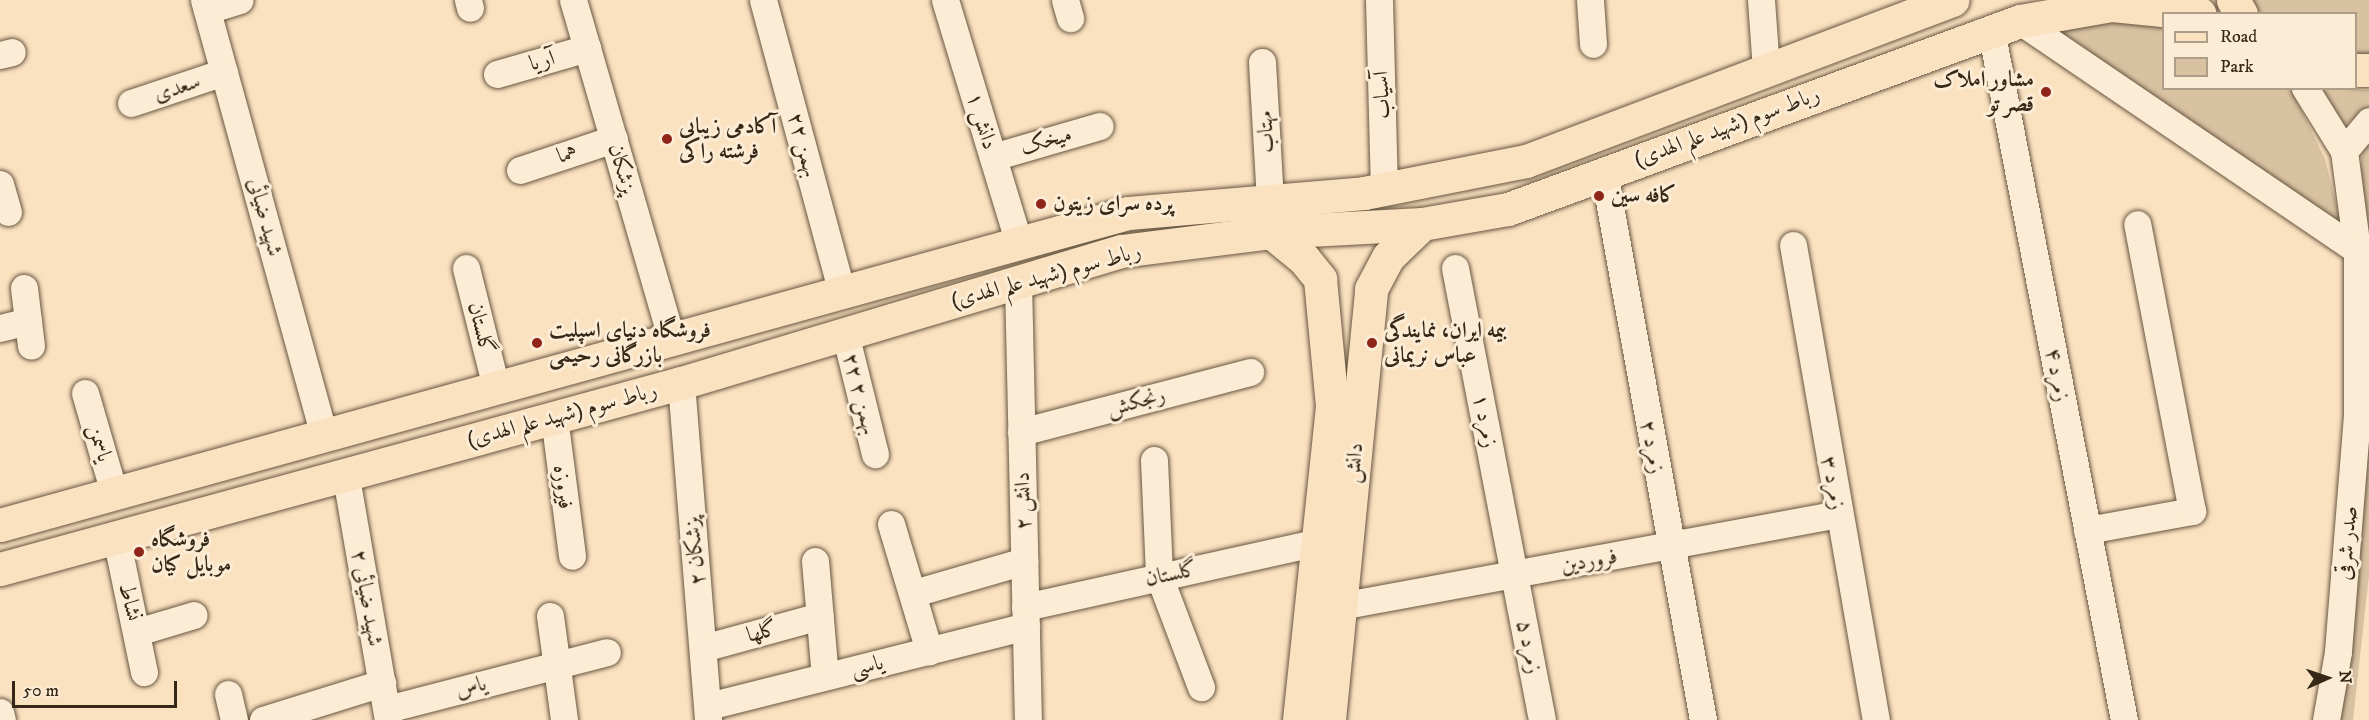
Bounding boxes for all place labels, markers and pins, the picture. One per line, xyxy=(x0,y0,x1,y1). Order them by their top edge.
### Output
place label: مشاور املاک قصر تو xyxy=(1933,66,2034,118)
marker: مشاور املاک قصر تو xyxy=(2039,85,2053,99)
place label: آکادمی زیبایی فرشته راکی xyxy=(679,113,776,164)
marker: آکادمی زیبایی فرشته راکی xyxy=(660,132,674,146)
place label: کافه سین xyxy=(1611,183,1677,209)
marker: کافه سین xyxy=(1592,189,1606,203)
place label: پرده سرای زیتون xyxy=(1053,191,1173,217)
marker: پرده سرای زیتون xyxy=(1034,197,1048,211)
place label: فروشگاه دنیای اسپلیت بازرگانی رحیمی xyxy=(549,317,711,368)
place label: بیمه ایران، نمایندگی عباس نریمانی xyxy=(1384,317,1507,368)
marker: فروشگاه دنیای اسپلیت بازرگانی رحیمی xyxy=(530,336,544,350)
marker: بیمه ایران، نمایندگی عباس نریمانی xyxy=(1365,336,1379,350)
place label: فروشگاه موبایل کیان xyxy=(151,526,231,578)
marker: فروشگاه موبایل کیان xyxy=(132,545,146,559)

